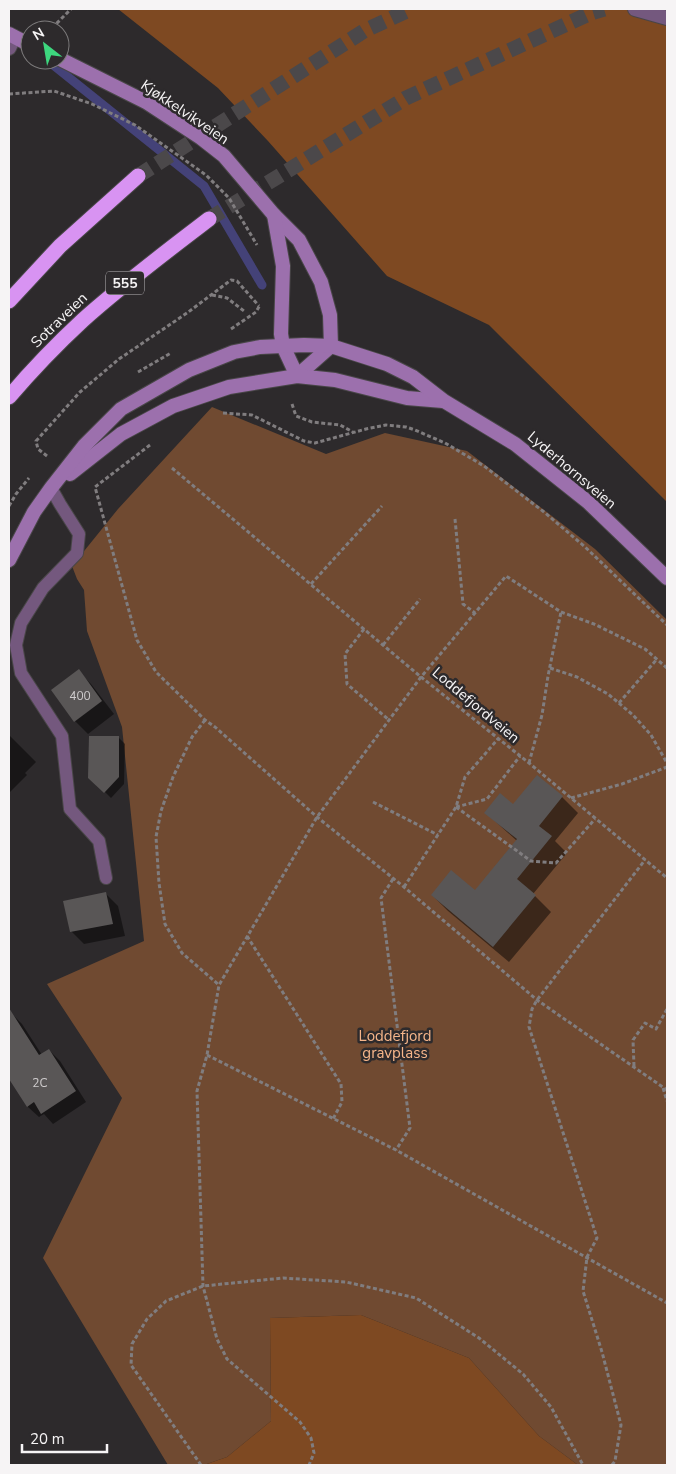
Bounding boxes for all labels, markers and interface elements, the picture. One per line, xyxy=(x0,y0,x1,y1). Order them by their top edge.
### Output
north arrow xyxy=(20,20,70,70)
text: N xyxy=(29,23,48,45)
street label: Kjøkkelvikveien xyxy=(137,75,233,149)
road number: 555 xyxy=(106,272,144,294)
street label: Sotraveien xyxy=(26,288,92,352)
street label: Lyderhornsveien xyxy=(523,427,621,513)
street label: Loddefjordveien xyxy=(428,663,524,747)
house number: 400 xyxy=(69,688,91,704)
park label: Loddefjord gravplass xyxy=(359,1026,431,1063)
house number: 2C xyxy=(32,1075,48,1091)
scale bar xyxy=(22,1422,108,1454)
text: 20 m xyxy=(30,1429,65,1449)

